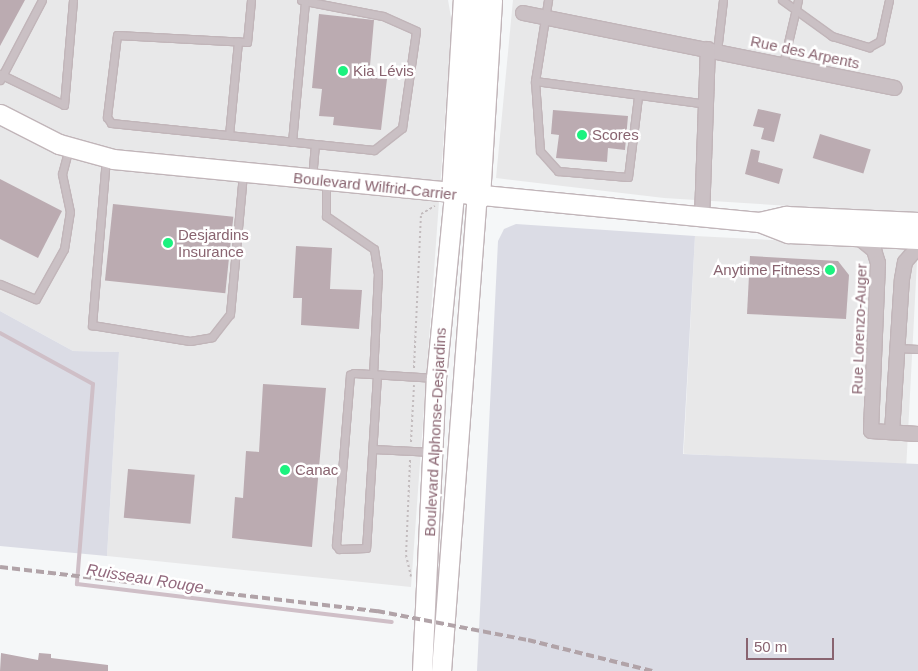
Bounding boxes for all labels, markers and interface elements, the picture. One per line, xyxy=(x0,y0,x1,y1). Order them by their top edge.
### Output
street label: Rue des Arpents xyxy=(748,32,862,72)
place label: Kia Lévis xyxy=(353,62,414,80)
marker: Kia Lévis xyxy=(337,65,349,77)
place label: Scores xyxy=(592,126,639,144)
marker: Scores xyxy=(576,129,588,141)
street label: Boulevard Wilfrid-Carrier xyxy=(292,168,458,204)
place label: Desjardins Insurance xyxy=(178,225,249,260)
marker: Desjardins Insurance xyxy=(162,237,174,249)
place label: Anytime Fitness xyxy=(713,261,820,279)
street label: Rue Lorenzo-Auger xyxy=(848,263,870,395)
marker: Anytime Fitness xyxy=(824,264,836,276)
street label: Boulevard Alphonse-Desjardins xyxy=(421,327,449,537)
place label: Canac xyxy=(295,461,338,479)
marker: Canac xyxy=(279,464,291,476)
water label: Ruisseau Rouge xyxy=(85,560,205,598)
scale bar xyxy=(748,628,836,660)
text: 50 m xyxy=(754,638,787,655)

